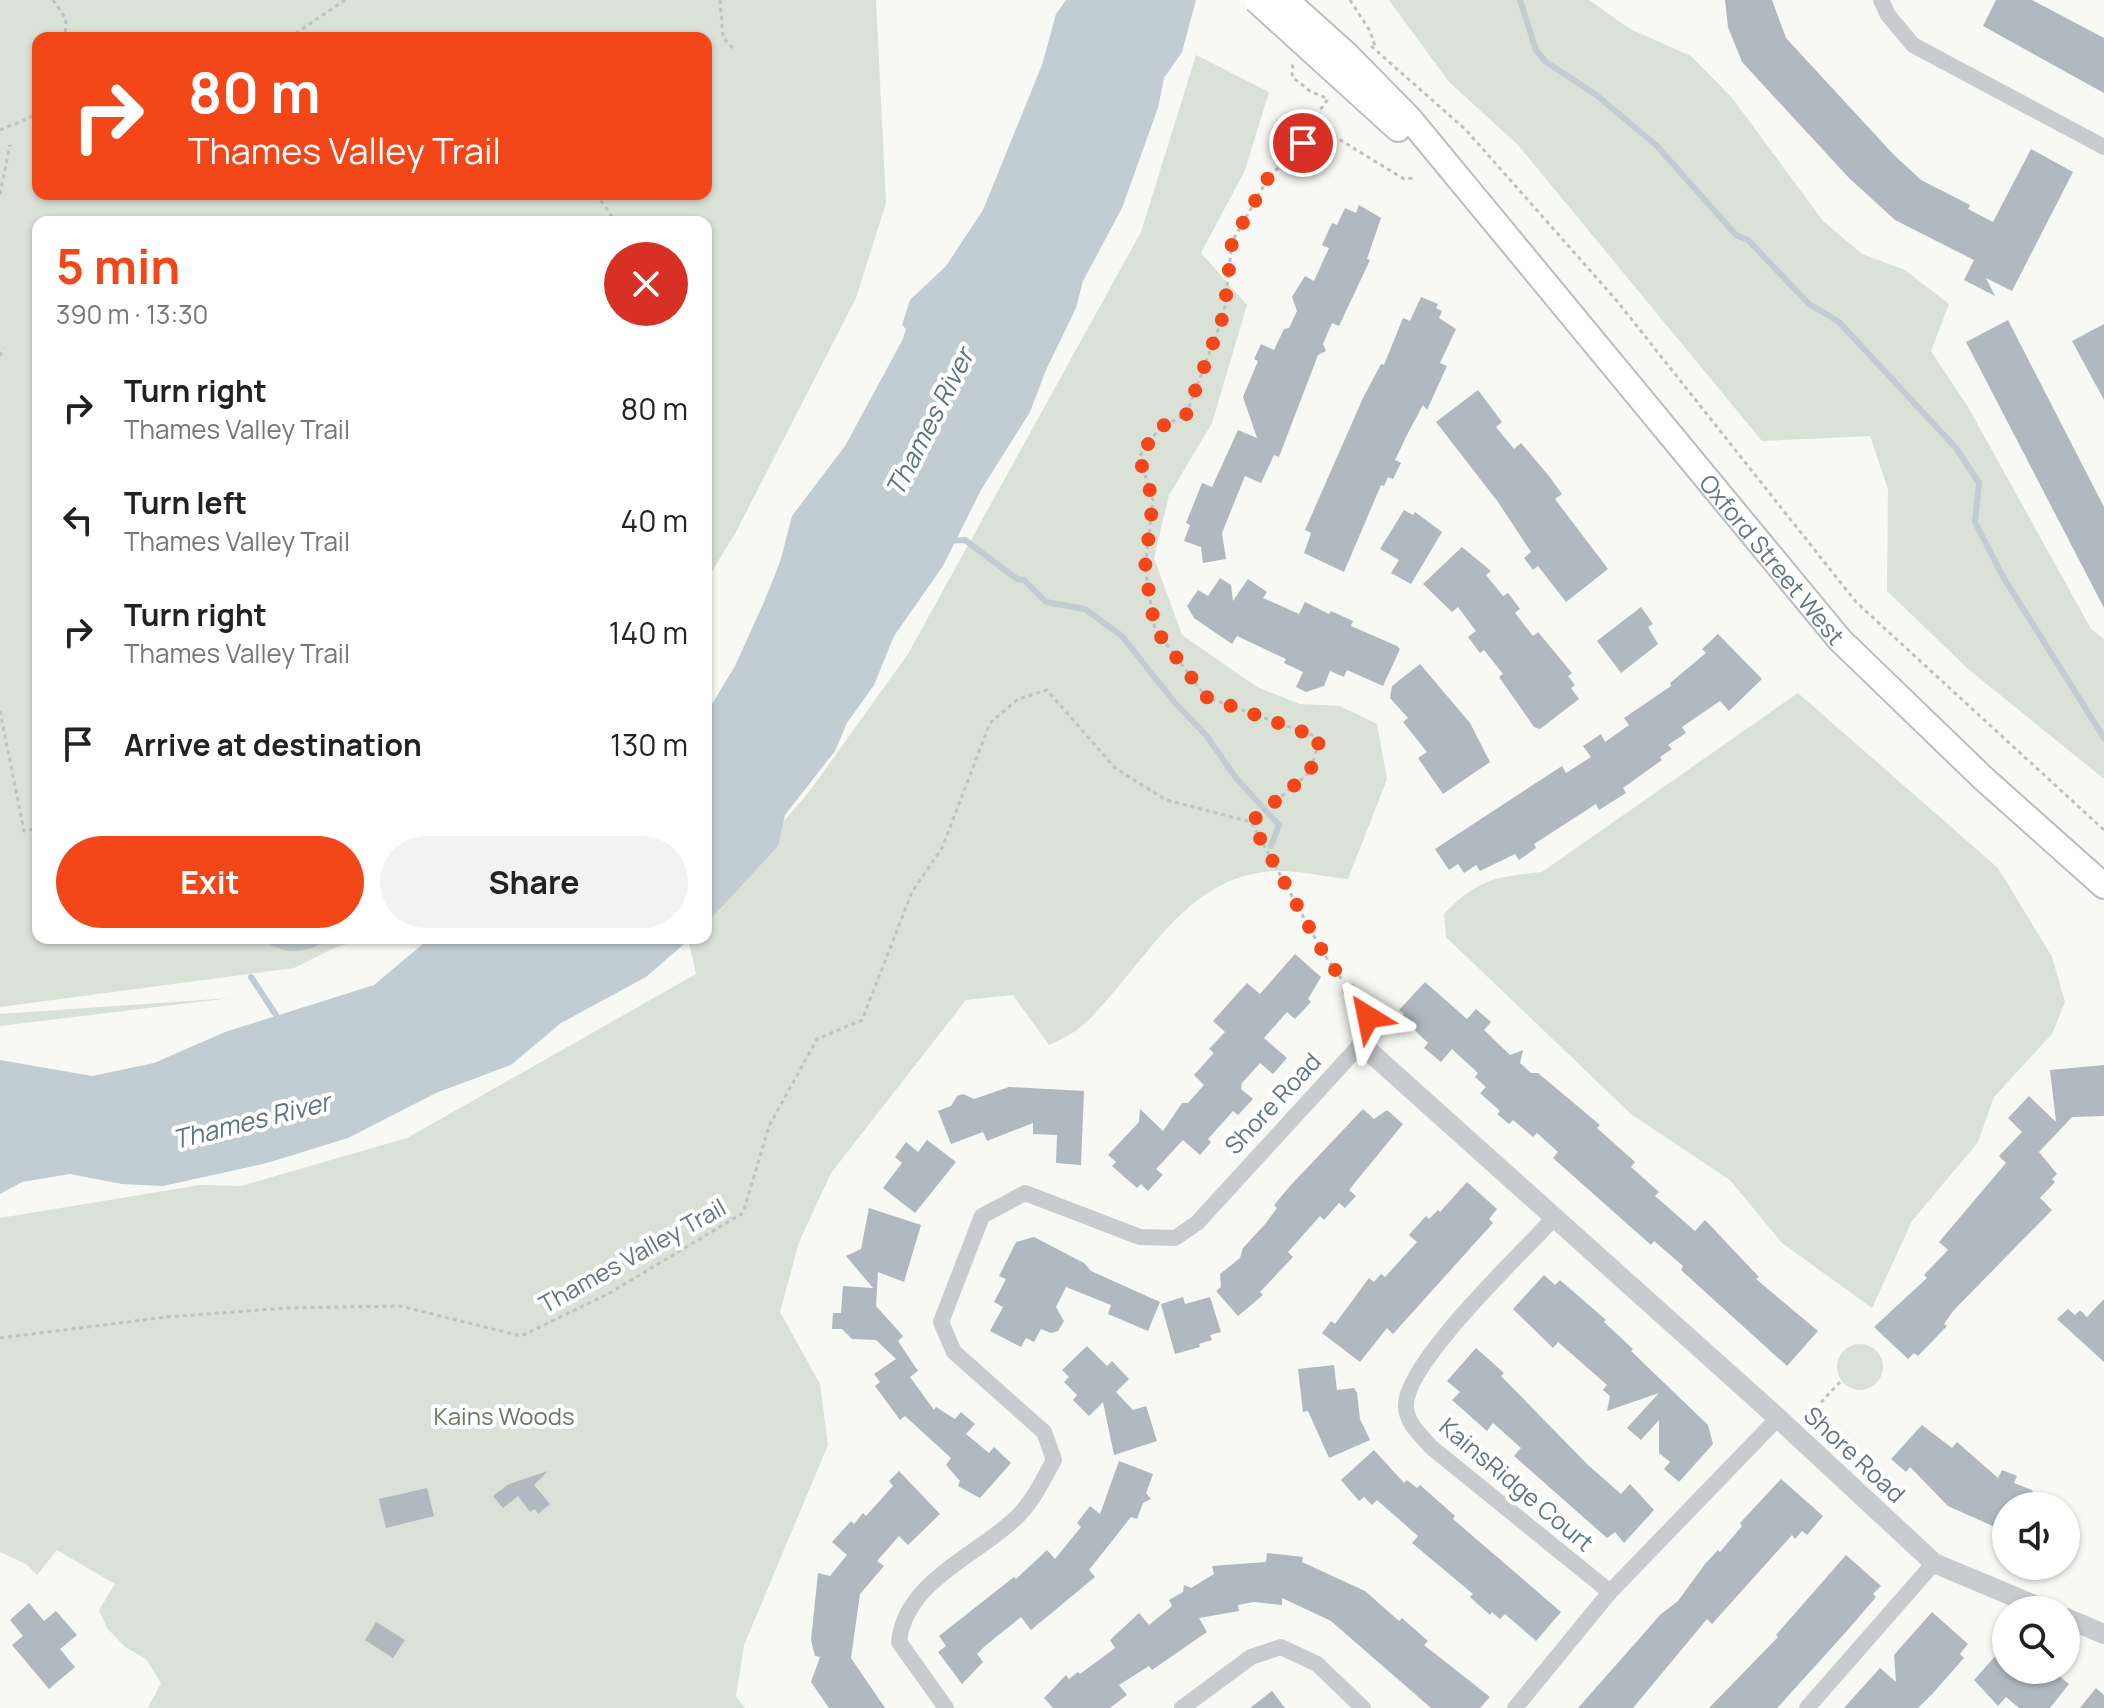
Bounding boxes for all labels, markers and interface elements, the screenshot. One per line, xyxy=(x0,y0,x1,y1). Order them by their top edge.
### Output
text: 80 m xyxy=(188,53,321,130)
icon: right xyxy=(56,64,160,168)
pin xyxy=(1269,109,1337,177)
icon: arrive xyxy=(1281,121,1325,165)
text: Thames Valley Trail xyxy=(188,126,501,175)
text: 5 min xyxy=(56,233,180,298)
button: close xyxy=(604,242,688,326)
text: 390 m · 13:30 xyxy=(56,296,208,332)
water label: Thames River xyxy=(876,339,983,502)
text: Turn right xyxy=(124,370,267,411)
icon: right xyxy=(56,386,100,430)
text: 80 m xyxy=(621,388,688,429)
text: Thames Valley Trail xyxy=(124,411,350,447)
street label: Oxford Street West xyxy=(1693,467,1853,651)
text: Turn left xyxy=(124,482,247,523)
icon: left xyxy=(56,498,100,542)
text: 40 m xyxy=(621,500,688,541)
text: Thames Valley Trail xyxy=(124,523,350,559)
text: Turn right xyxy=(124,594,267,635)
icon: right xyxy=(56,610,100,654)
text: 140 m xyxy=(609,612,688,653)
text: Thames Valley Trail xyxy=(124,635,350,671)
icon: arrive xyxy=(56,722,100,766)
text: Arrive at destination xyxy=(124,724,422,765)
text: 130 m xyxy=(610,724,688,765)
button: Exit xyxy=(56,836,364,928)
button: Share xyxy=(380,836,688,928)
position arrow xyxy=(1326,975,1410,1059)
street label: Shore Road xyxy=(1216,1045,1328,1161)
water label: Thames River xyxy=(168,1082,337,1157)
street label: Thames Valley Trail xyxy=(533,1190,731,1320)
street label: Shore Road xyxy=(1797,1398,1913,1510)
park label: Kains Woods xyxy=(433,1399,575,1432)
street label: KainsRidge Court xyxy=(1433,1410,1601,1558)
map controls xyxy=(1992,1492,2080,1684)
button: sound xyxy=(1992,1492,2080,1580)
button: search xyxy=(1992,1596,2080,1684)

